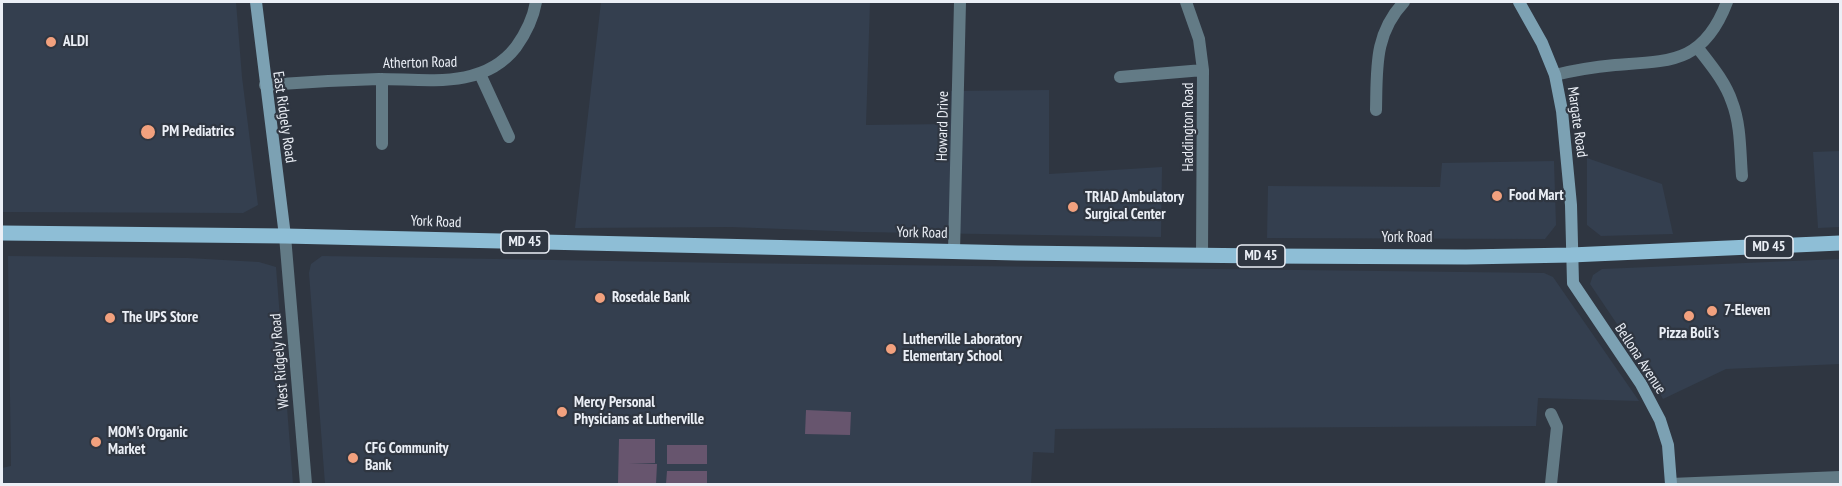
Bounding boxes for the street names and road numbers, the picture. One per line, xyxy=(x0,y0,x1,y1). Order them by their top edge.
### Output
street label: Atherton Road xyxy=(383,53,457,73)
street label: East Ridgely Road xyxy=(269,70,299,164)
street label: Haddington Road xyxy=(1180,82,1198,172)
street label: Margate Road xyxy=(1563,86,1591,158)
street label: Howard Drive xyxy=(933,91,953,161)
street label: York Road xyxy=(410,212,462,232)
street label: York Road xyxy=(896,224,948,242)
street label: York Road xyxy=(1382,229,1432,247)
road number: MD 45 xyxy=(501,231,549,253)
road number: MD 45 xyxy=(1745,236,1793,258)
road number: MD 45 xyxy=(1237,245,1285,267)
street label: West Ridgely Road xyxy=(267,313,293,409)
street label: Bellona Avenue xyxy=(1611,320,1669,398)

